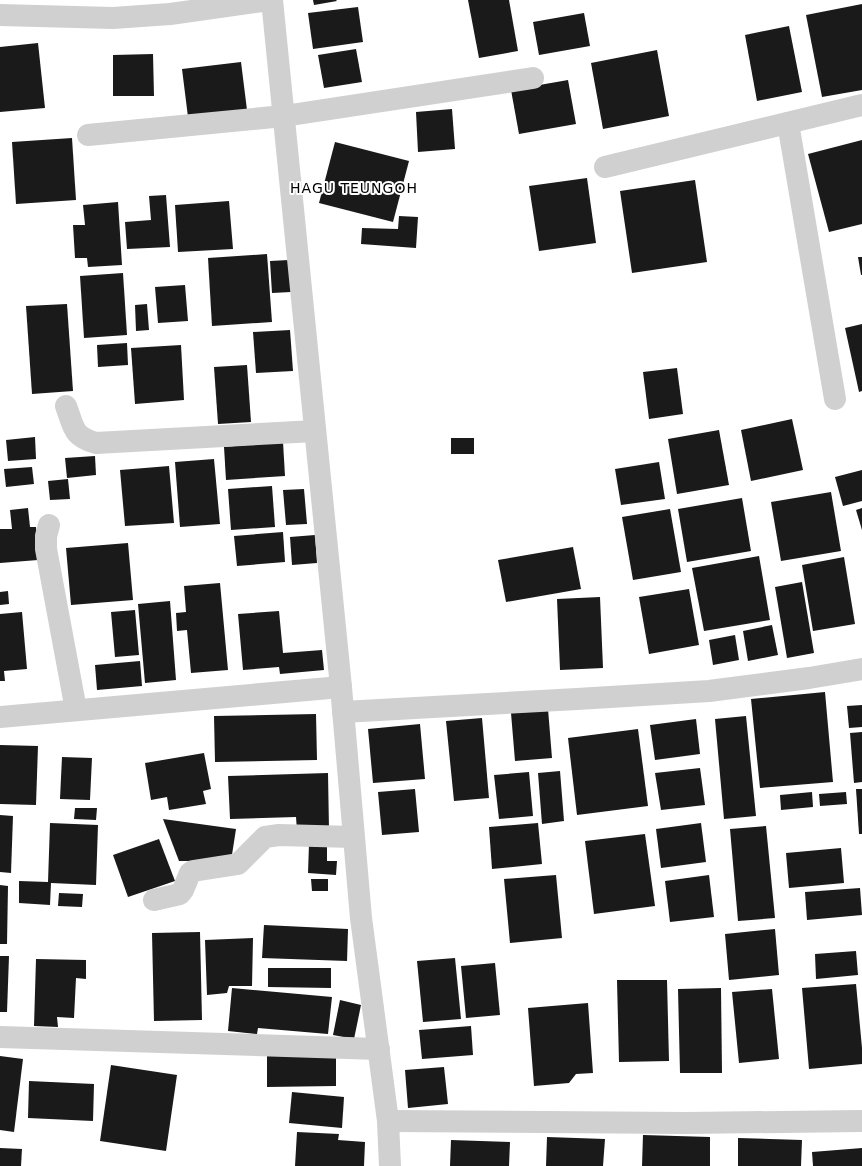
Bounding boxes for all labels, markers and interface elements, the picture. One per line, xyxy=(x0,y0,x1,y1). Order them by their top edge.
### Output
district label: HAGU TEUNGOH xyxy=(290,180,418,196)

